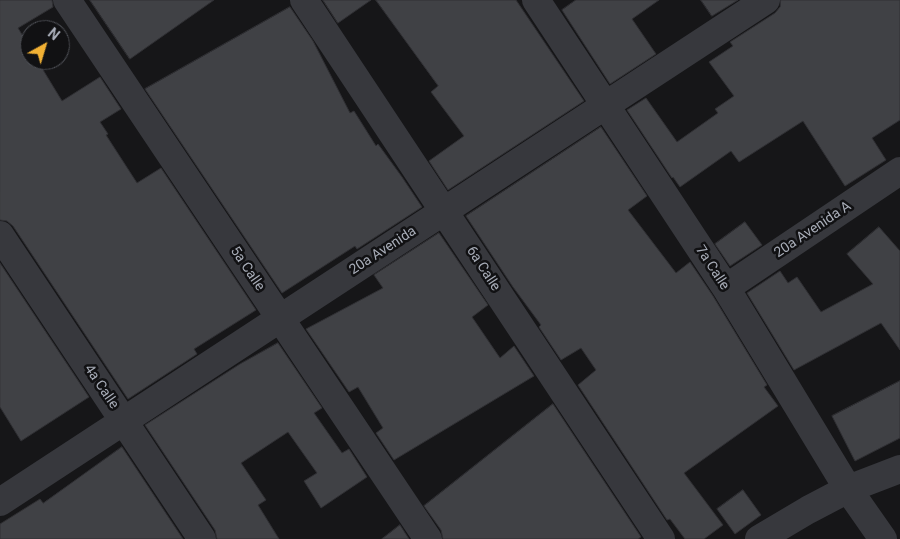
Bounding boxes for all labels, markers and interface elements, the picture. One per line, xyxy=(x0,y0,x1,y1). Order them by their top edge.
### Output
north arrow xyxy=(20,20,70,70)
text: N xyxy=(45,25,63,43)
street label: 20a Avenida A xyxy=(771,198,855,262)
street label: 20a Avenida xyxy=(346,223,420,279)
street label: 7a Calle xyxy=(691,242,733,294)
street label: 6a Calle xyxy=(462,243,504,295)
street label: 5a Calle xyxy=(226,244,268,294)
street label: 4a Calle xyxy=(80,362,122,412)

